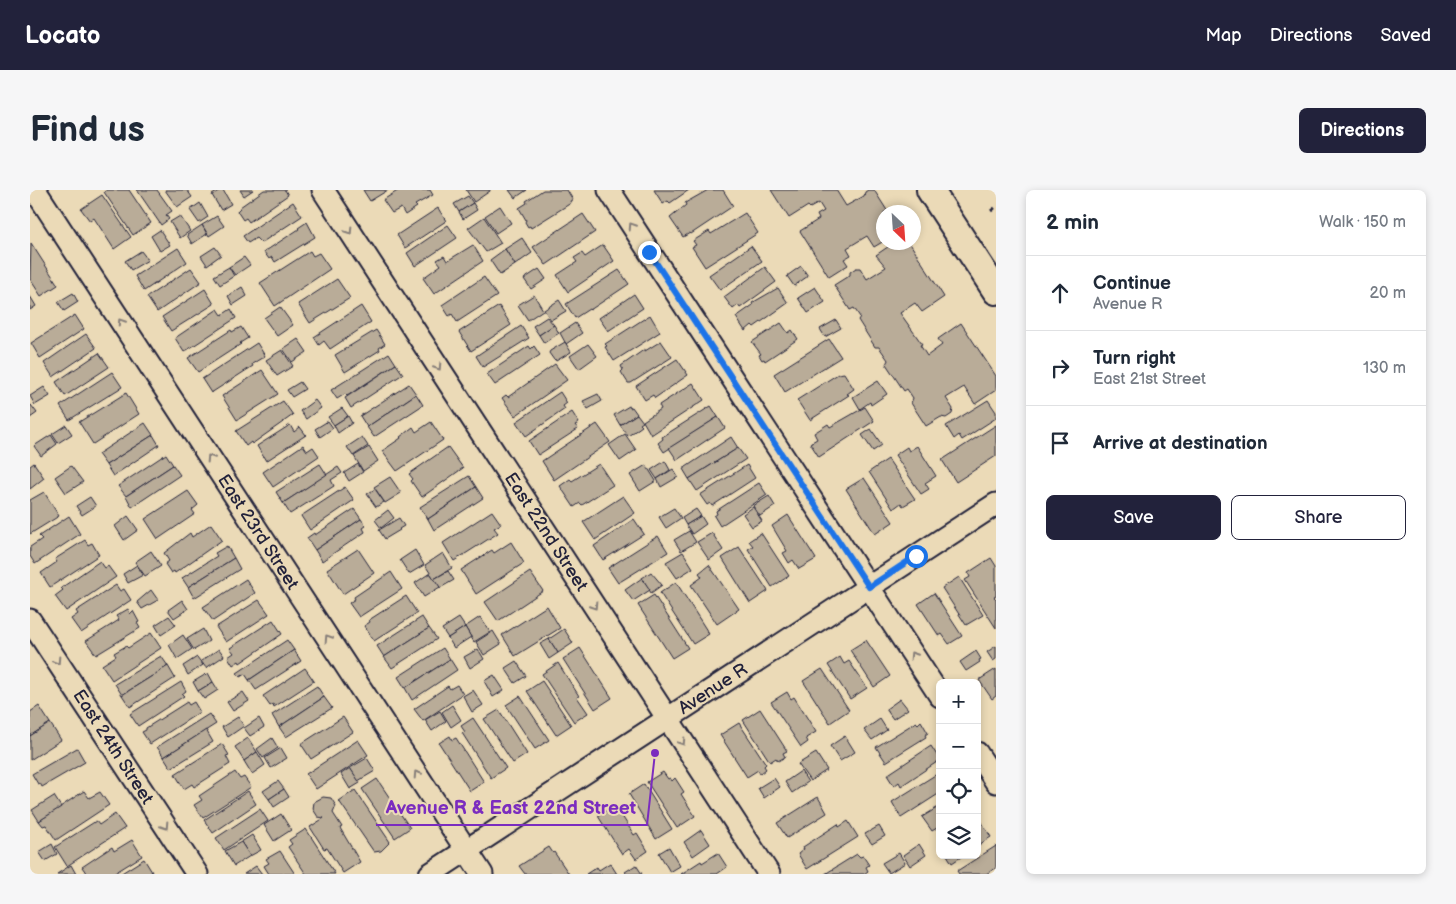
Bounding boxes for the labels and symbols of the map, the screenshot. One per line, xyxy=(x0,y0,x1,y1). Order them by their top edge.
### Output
north arrow xyxy=(876,205,921,250)
one-way arrow xyxy=(629,223,639,232)
one-way arrow xyxy=(343,225,352,234)
route end xyxy=(638,241,661,264)
one-way arrow xyxy=(118,319,128,328)
one-way arrow xyxy=(432,361,441,371)
one-way arrow xyxy=(207,455,217,464)
street label: East 22nd Street xyxy=(500,469,592,596)
street label: East 23rd Street xyxy=(213,470,303,594)
route start xyxy=(905,545,928,568)
one-way arrow xyxy=(588,600,597,609)
one-way arrow xyxy=(325,635,334,644)
one-way arrow xyxy=(910,652,919,661)
one-way arrow xyxy=(51,655,60,665)
street label: Avenue R xyxy=(675,659,752,719)
street label: East 24th Street xyxy=(68,686,158,808)
one-way arrow xyxy=(676,736,686,745)
one-way arrow xyxy=(414,771,423,780)
callout: Avenue R & East 22nd Street xyxy=(376,791,647,825)
text: Avenue R & East 22nd Street xyxy=(385,797,637,820)
one-way arrow xyxy=(159,820,168,830)

